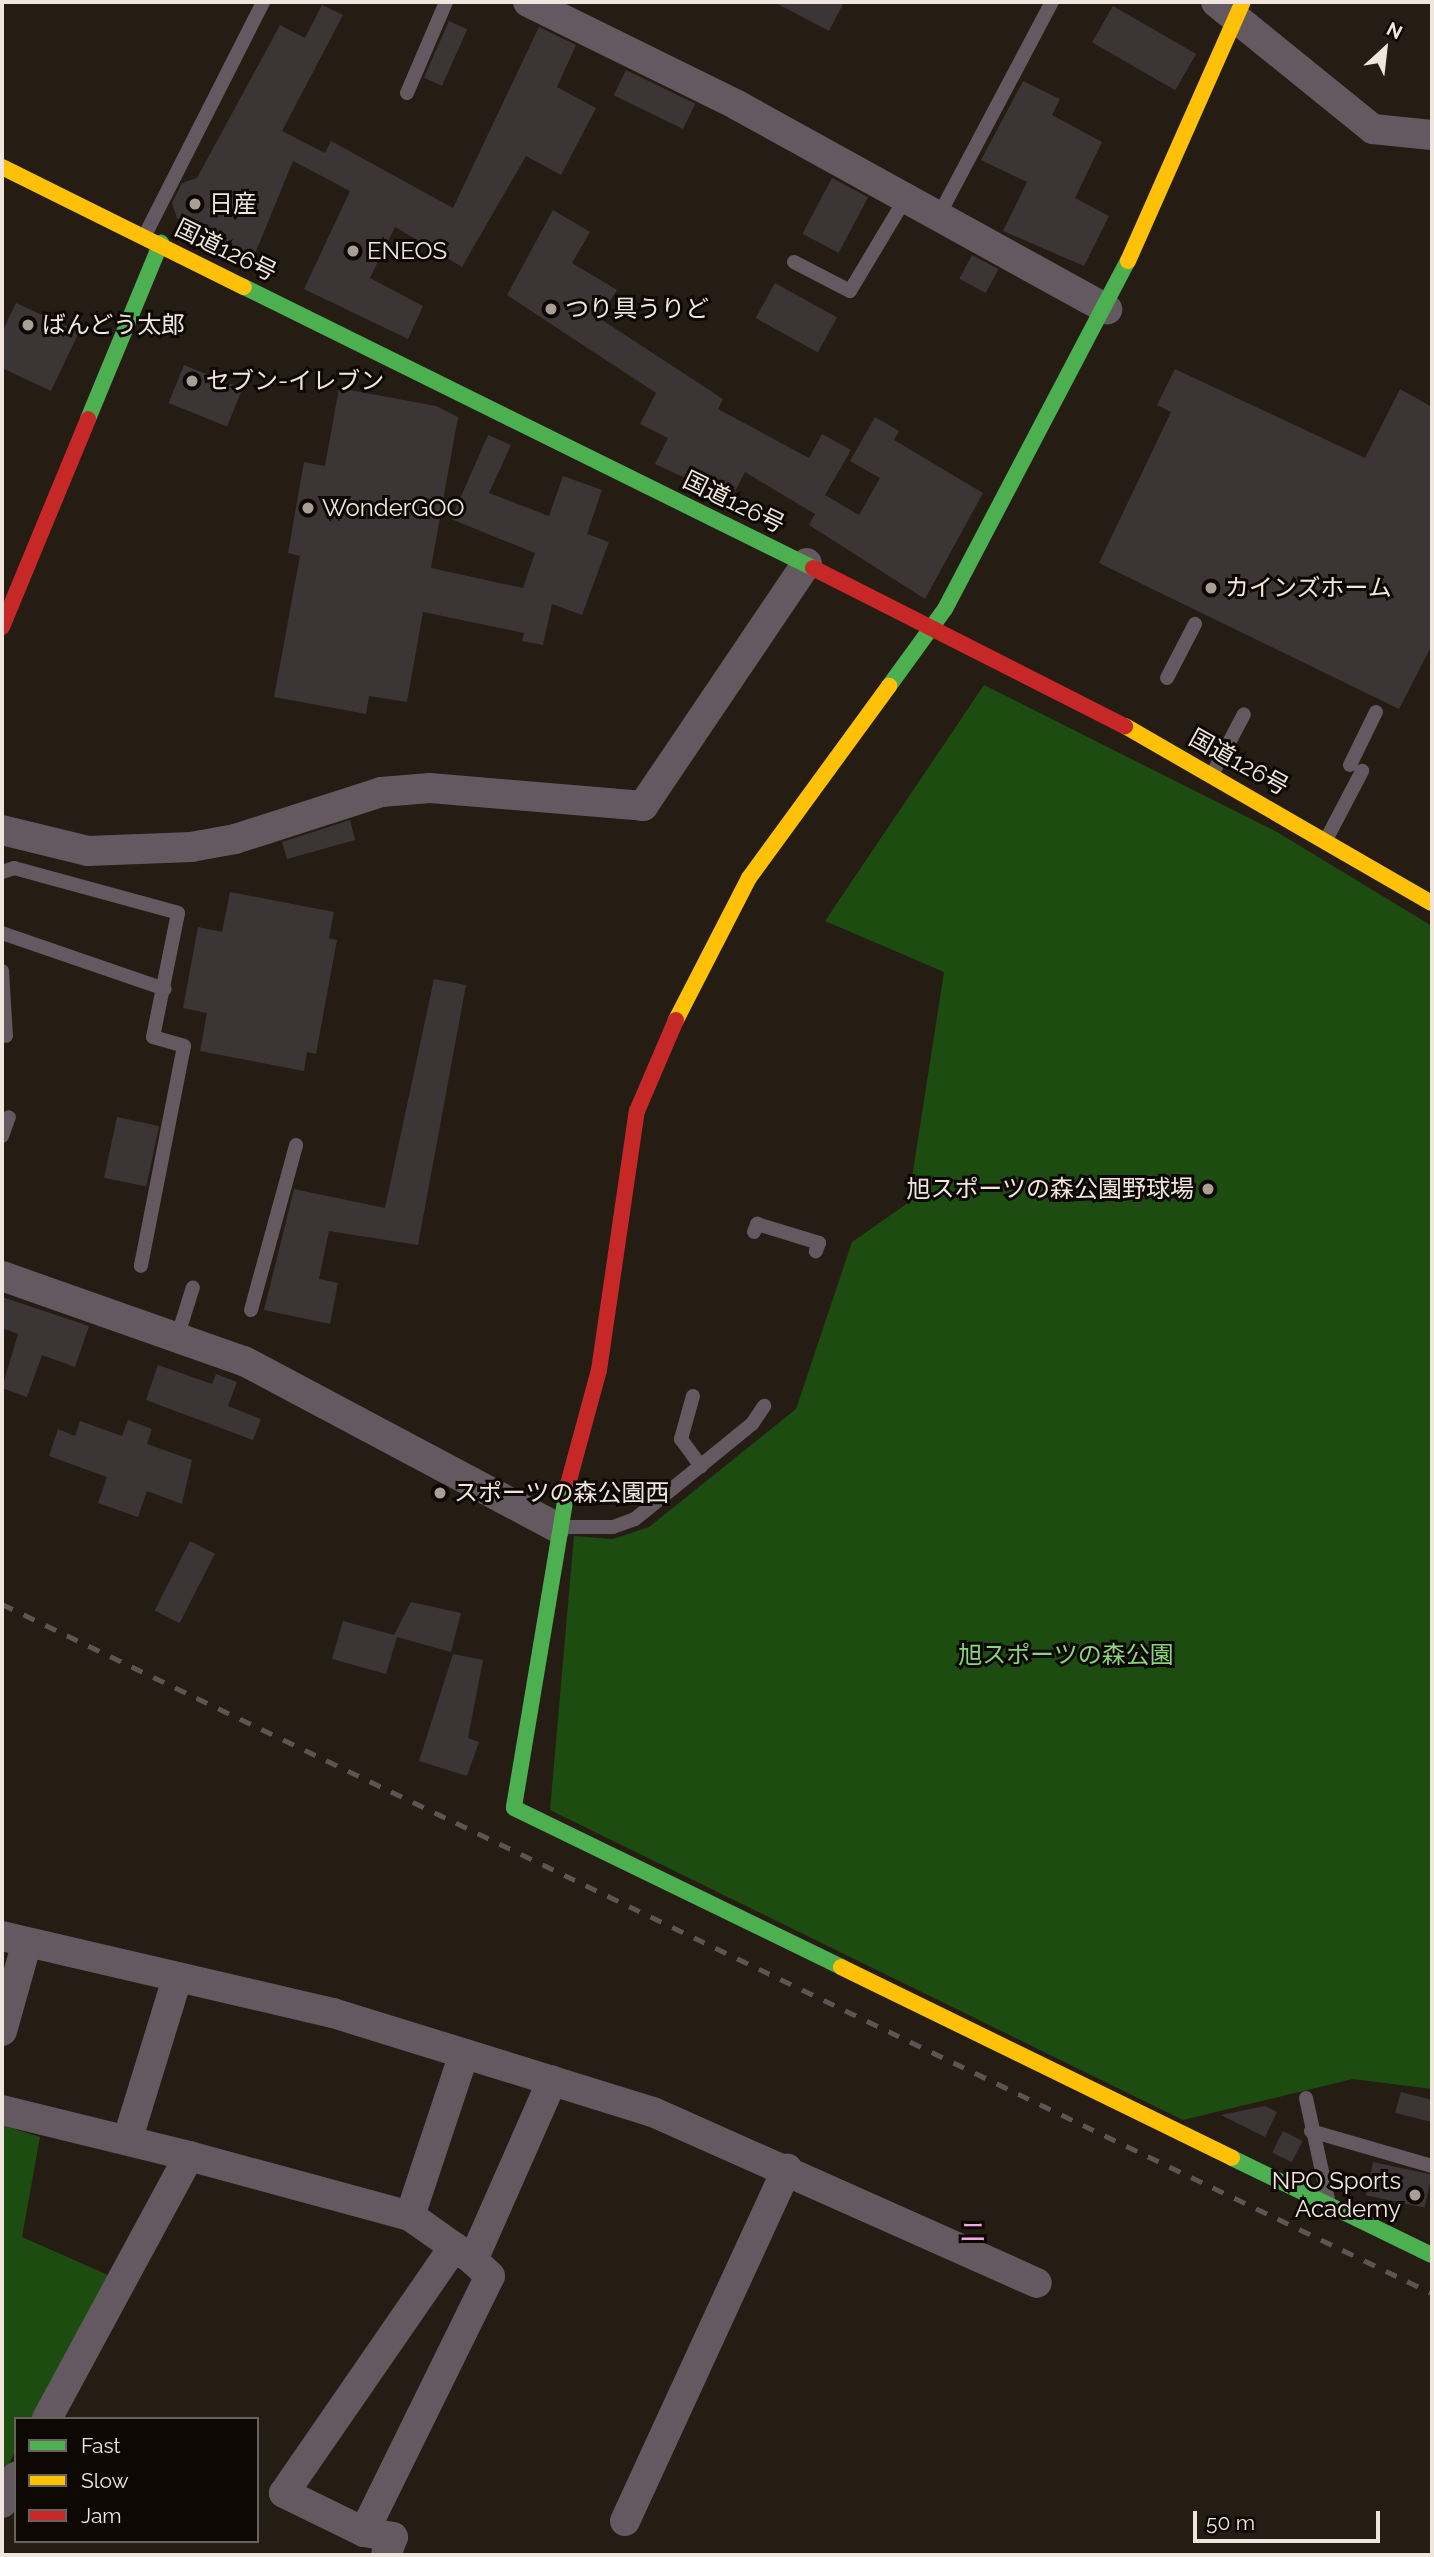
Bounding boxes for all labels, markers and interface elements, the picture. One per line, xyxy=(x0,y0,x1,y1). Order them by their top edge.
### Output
north arrow xyxy=(1350,14,1420,84)
text: N xyxy=(1383,17,1406,43)
place label: 日産 xyxy=(209,190,257,218)
marker: 日産 xyxy=(187,196,203,212)
street label: 国道126号 xyxy=(171,213,281,287)
place label: ENEOS xyxy=(367,237,447,265)
marker: ENEOS xyxy=(345,243,361,259)
place label: つり具うりど xyxy=(565,295,709,323)
marker: つり具うりど xyxy=(543,301,559,317)
place label: ばんどう太郎 xyxy=(42,311,186,339)
marker: ばんどう太郎 xyxy=(20,317,36,333)
place label: セブン-イレブン xyxy=(206,367,384,395)
marker: セブン-イレブン xyxy=(184,373,200,389)
street label: 国道126号 xyxy=(679,465,789,539)
place label: WonderGOO xyxy=(322,494,464,522)
marker: WonderGOO xyxy=(300,500,316,516)
place label: カインズホーム xyxy=(1225,574,1393,602)
marker: カインズホーム xyxy=(1203,580,1219,596)
street label: 国道126号 xyxy=(1184,723,1294,801)
place label: 旭スポーツの森公園野球場 xyxy=(906,1175,1194,1203)
marker: 旭スポーツの森公園野球場 xyxy=(1200,1181,1216,1197)
place label: スポーツの森公園西 xyxy=(454,1479,670,1507)
marker: スポーツの森公園西 xyxy=(432,1485,448,1501)
park label: 旭スポーツの森公園 xyxy=(958,1641,1174,1669)
place label: NPO Sports Academy xyxy=(1272,2167,1401,2223)
marker: NPO Sports Academy xyxy=(1407,2187,1423,2203)
district label: ニ xyxy=(959,2216,987,2250)
legend xyxy=(14,2417,259,2543)
text: Fast xyxy=(81,2433,121,2458)
text: Slow xyxy=(81,2468,129,2493)
scale bar xyxy=(1196,2498,1383,2542)
text: Jam xyxy=(81,2503,122,2528)
text: 50 m xyxy=(1206,2510,1255,2535)

